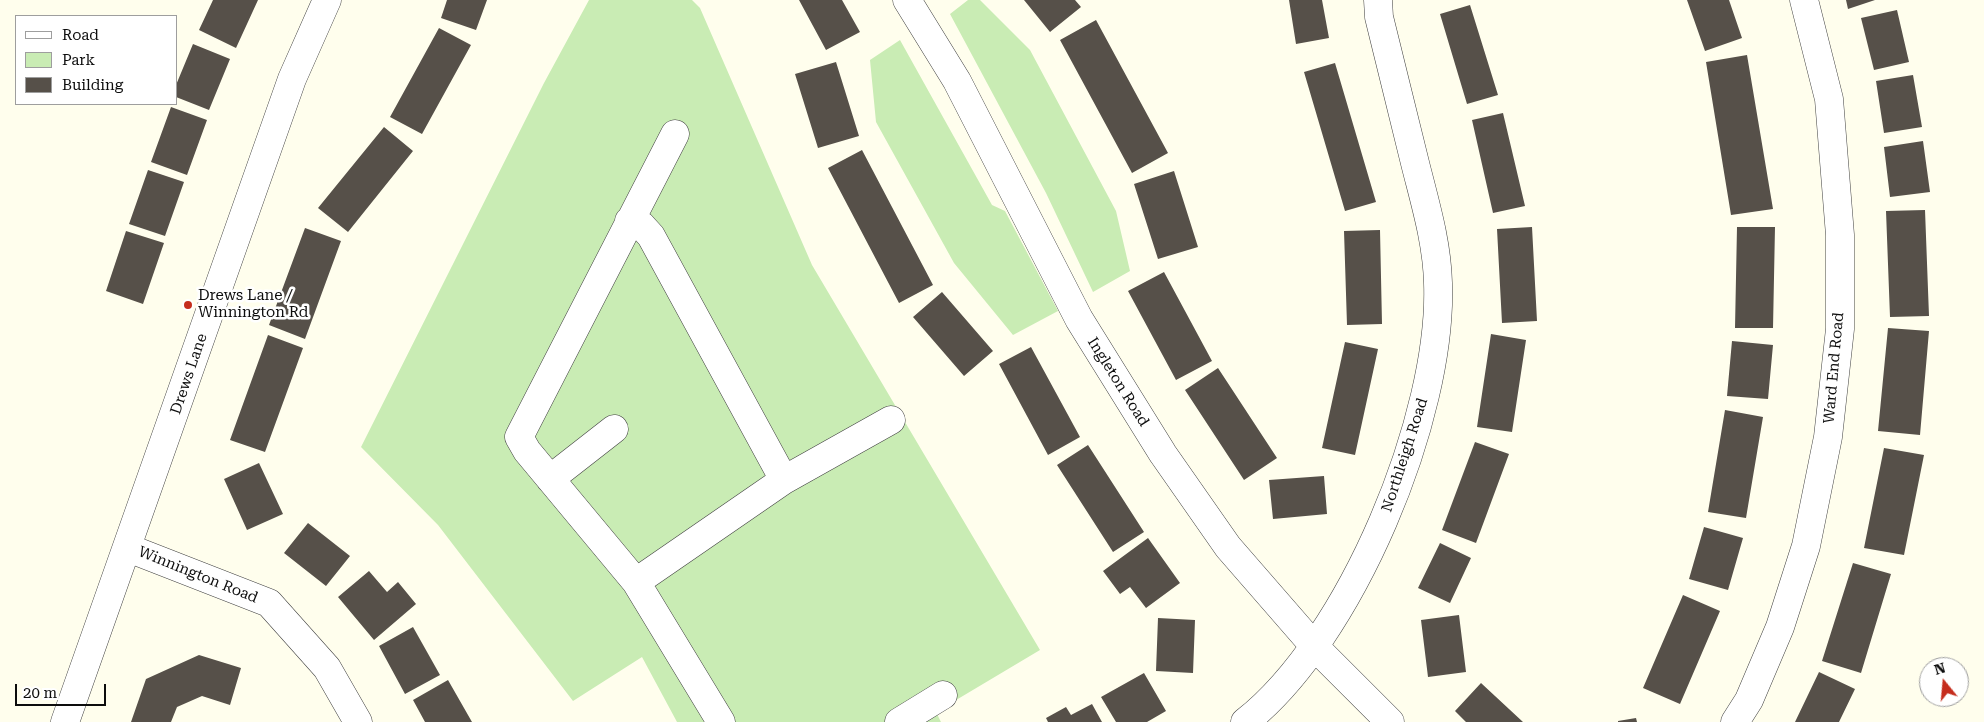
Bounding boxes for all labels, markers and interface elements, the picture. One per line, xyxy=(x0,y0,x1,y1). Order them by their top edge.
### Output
legend xyxy=(15,15,178,105)
text: Road xyxy=(62,26,99,44)
text: Park xyxy=(62,51,95,69)
text: Building xyxy=(62,76,123,94)
place label: Drews Lane / Winnington Rd xyxy=(198,287,308,322)
marker: Drews Lane / Winnington Rd xyxy=(182,299,194,311)
street label: Ward End Road xyxy=(1820,312,1848,424)
street label: Drews Lane xyxy=(167,331,211,417)
street label: Ingleton Road xyxy=(1083,334,1153,430)
street label: Northleigh Road xyxy=(1378,396,1432,514)
street label: Winnington Road xyxy=(136,543,260,607)
north arrow xyxy=(1919,657,1969,707)
text: N xyxy=(1932,659,1947,678)
scale bar xyxy=(18,674,109,706)
text: 20 m xyxy=(23,684,57,702)

